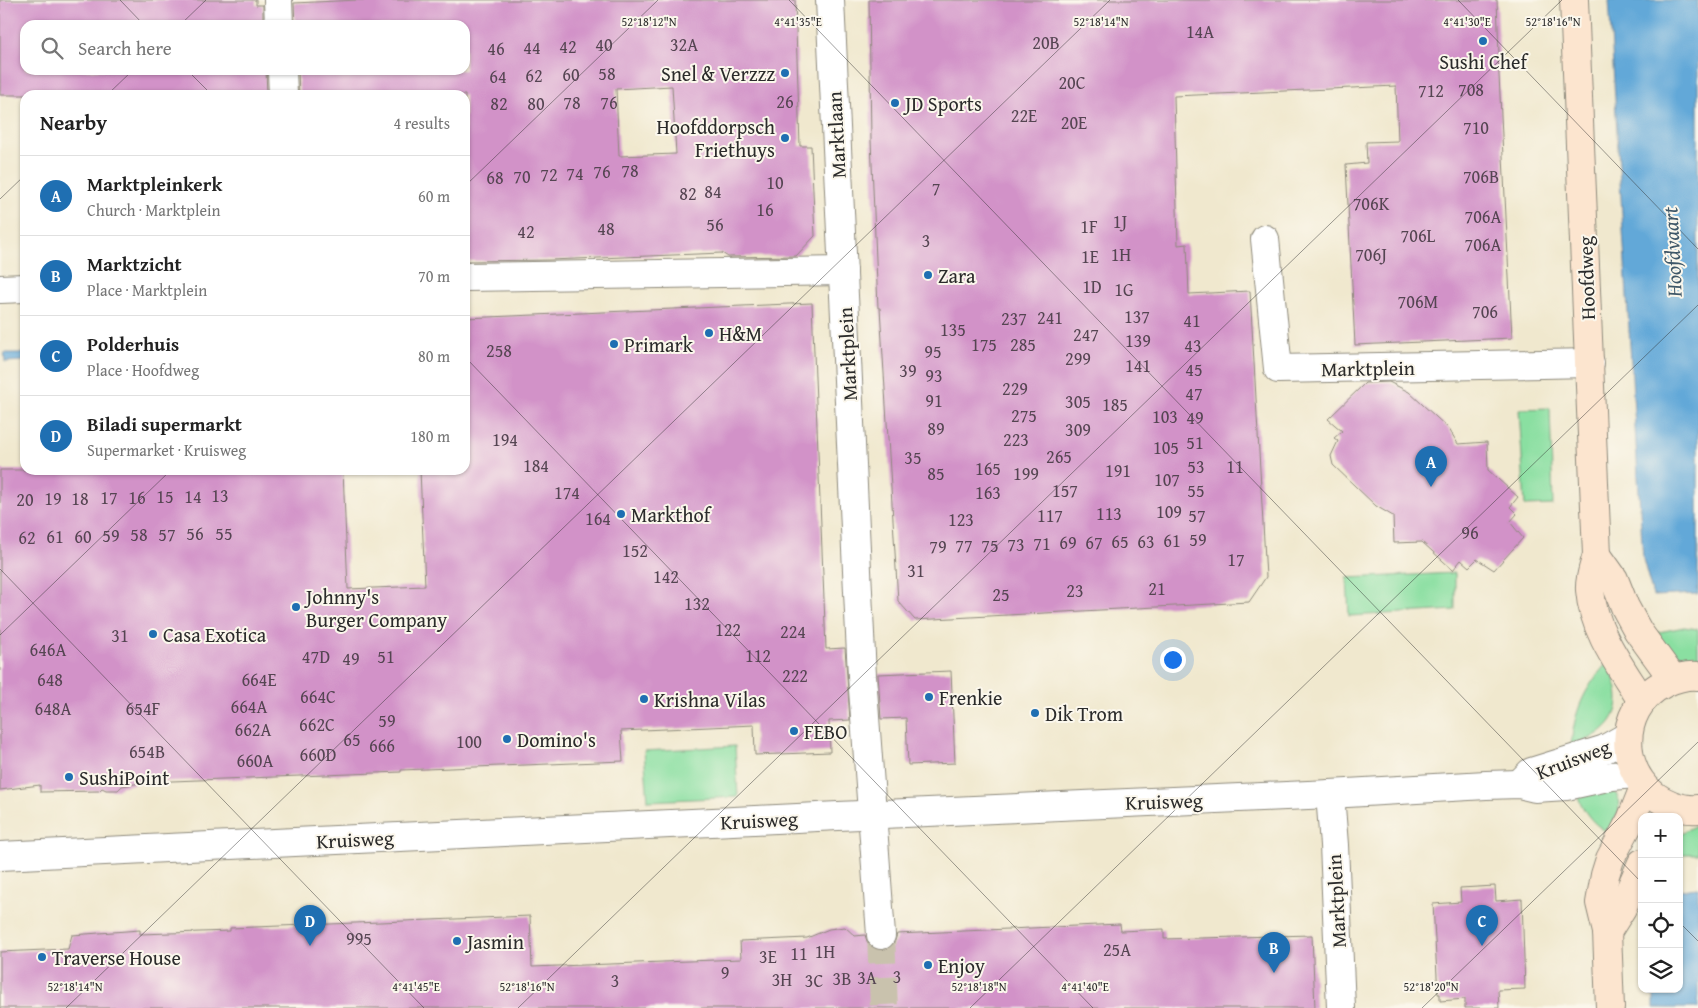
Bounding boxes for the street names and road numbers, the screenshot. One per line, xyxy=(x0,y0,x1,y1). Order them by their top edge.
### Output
street label: Marktlaan xyxy=(819,91,853,179)
street label: Hoofdweg xyxy=(1570,236,1602,320)
street label: Marktplein xyxy=(830,306,864,402)
street label: Marktplein xyxy=(1321,353,1415,383)
street label: Kruisweg xyxy=(1532,732,1614,786)
street label: Kruisweg xyxy=(1125,785,1203,817)
street label: Kruisweg xyxy=(719,803,799,837)
street label: Kruisweg xyxy=(315,822,395,856)
street label: Marktplein xyxy=(1319,853,1353,949)

